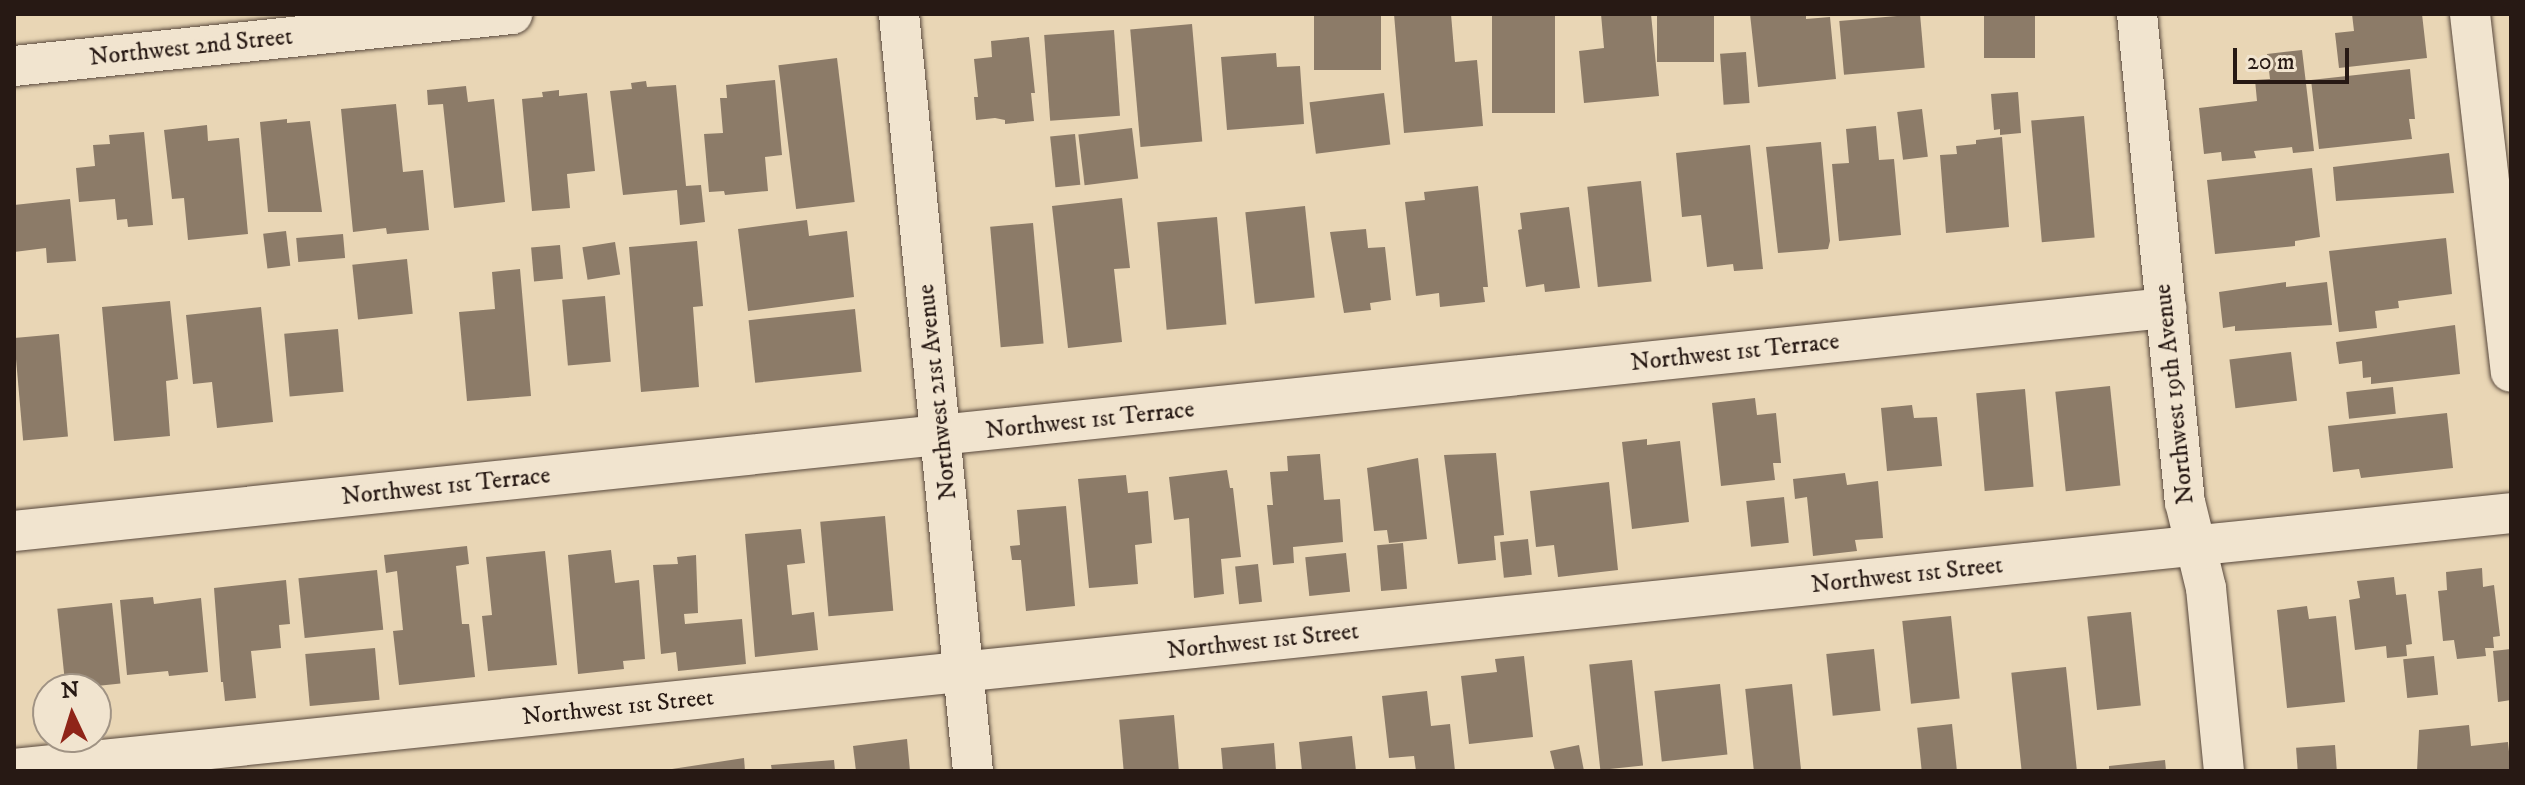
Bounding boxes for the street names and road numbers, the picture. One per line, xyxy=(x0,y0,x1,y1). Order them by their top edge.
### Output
street label: Northwest 2nd Street xyxy=(88,23,294,73)
street label: Northwest 19th Avenue xyxy=(2149,282,2201,506)
street label: Northwest 21st Avenue xyxy=(912,283,964,501)
street label: Northwest 1st Terrace xyxy=(1629,328,1841,378)
street label: Northwest 1st Terrace xyxy=(984,396,1196,446)
street label: Northwest 1st Terrace xyxy=(340,462,552,512)
street label: Northwest 1st Street xyxy=(1810,552,2004,600)
street label: Northwest 1st Street xyxy=(1166,618,1360,666)
street label: Northwest 1st Street xyxy=(521,684,715,732)

